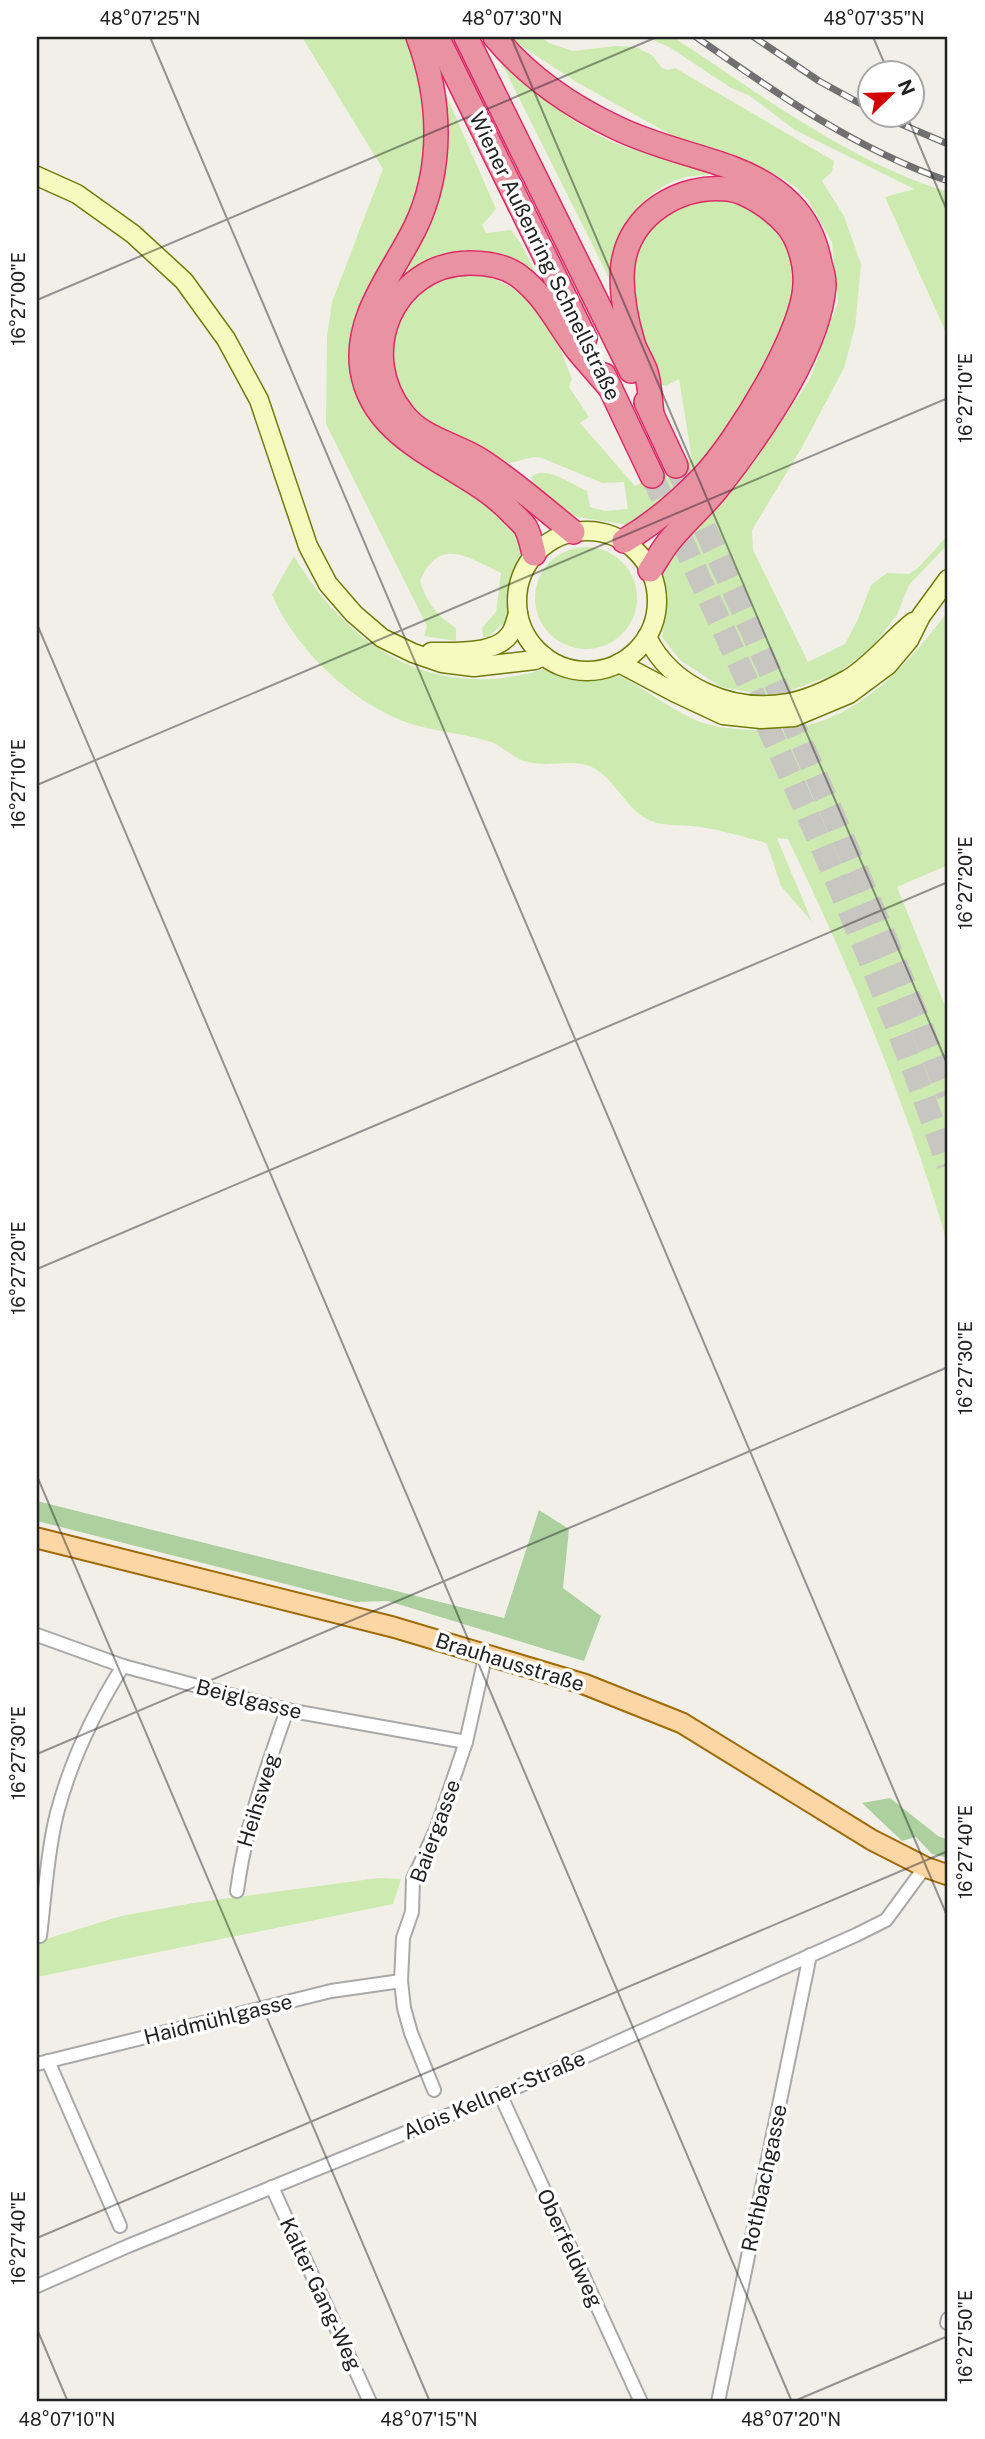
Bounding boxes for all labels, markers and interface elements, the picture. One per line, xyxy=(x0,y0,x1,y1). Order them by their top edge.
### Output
text: 48°07'25"N xyxy=(100,8,200,29)
text: 48°07'30"N xyxy=(462,8,562,29)
text: 48°07'35"N xyxy=(823,8,925,29)
north arrow xyxy=(856,60,926,130)
text: N xyxy=(894,76,920,98)
street label: Wiener Außenring Schnellstraße xyxy=(464,108,626,404)
text: 16°27'00"E xyxy=(8,252,29,346)
text: 16°27'10"E xyxy=(955,353,976,443)
text: 16°27'10"E xyxy=(8,739,29,829)
text: 16°27'20"E xyxy=(955,836,976,930)
text: 16°27'20"E xyxy=(8,1221,29,1315)
text: 16°27'30"E xyxy=(955,1321,976,1415)
street label: Brauhausstraße xyxy=(432,1627,588,1697)
street label: Beiglgasse xyxy=(193,1674,305,1724)
text: 16°27'30"E xyxy=(8,1706,29,1800)
street label: Heihsweg xyxy=(232,1750,284,1850)
street label: Baiergasse xyxy=(405,1776,465,1886)
text: 16°27'40"E xyxy=(955,1805,976,1899)
street label: Haidmühlgasse xyxy=(141,1988,295,2050)
street label: Alois Kellner-Straße xyxy=(399,2045,589,2145)
street label: Rothbachgasse xyxy=(736,2102,792,2254)
street label: Oberfeldweg xyxy=(532,2185,608,2311)
text: 16°27'40"E xyxy=(8,2191,29,2285)
street label: Kalter Gang-Weg xyxy=(275,2213,367,2375)
text: 16°27'50"E xyxy=(955,2290,976,2384)
text: 48°07'10"N xyxy=(19,2409,115,2430)
text: 48°07'15"N xyxy=(380,2409,478,2430)
text: 48°07'20"N xyxy=(741,2409,841,2430)

